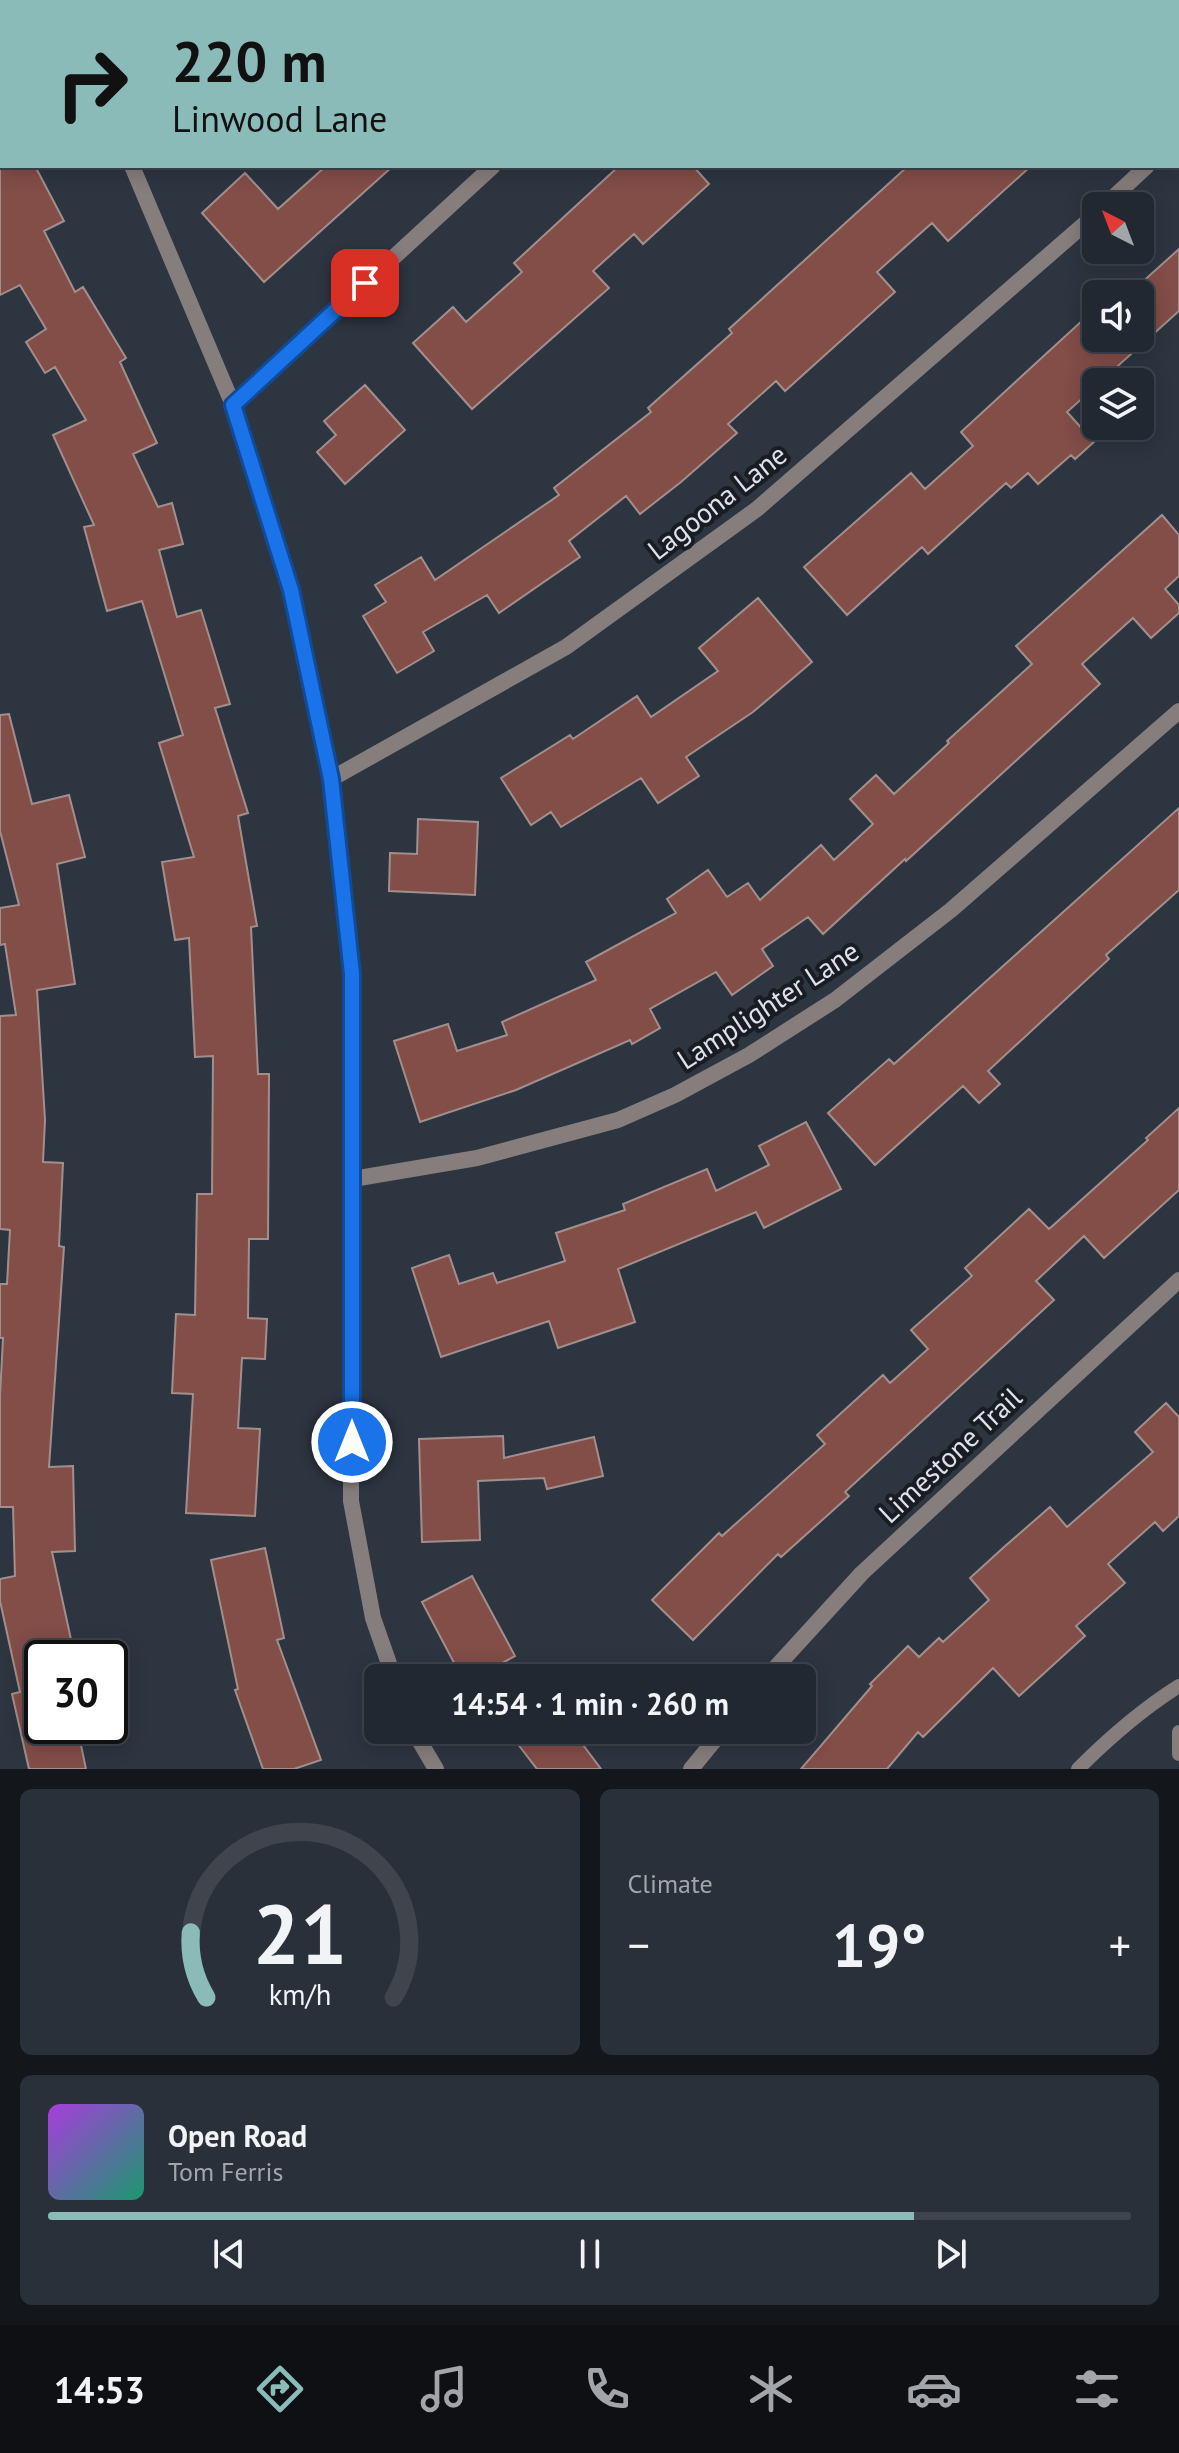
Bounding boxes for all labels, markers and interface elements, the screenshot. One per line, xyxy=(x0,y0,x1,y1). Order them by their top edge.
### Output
text: 220 m xyxy=(172,25,327,97)
icon: right xyxy=(40,32,144,136)
text: Linwood Lane xyxy=(172,95,387,142)
north arrow xyxy=(1082,192,1154,264)
map controls xyxy=(1082,192,1154,440)
pin xyxy=(331,249,399,317)
icon: arrive xyxy=(343,261,387,305)
button: sound xyxy=(1082,280,1154,352)
button: layers xyxy=(1082,368,1154,440)
street label: Lagoona Lane xyxy=(640,436,794,568)
street label: Lamplighter Lane xyxy=(670,932,866,1077)
street label: Limestone Trail xyxy=(870,1379,1029,1530)
position arrow xyxy=(310,1400,394,1484)
speed limit sign: 30 xyxy=(24,1640,128,1744)
text: 14:54 · 1 min · 260 m xyxy=(451,1684,729,1723)
text: Climate xyxy=(628,1867,713,1900)
text: 21 xyxy=(253,1879,347,1987)
text: 19° xyxy=(832,1906,926,1984)
text: − xyxy=(628,1916,650,1973)
text: + xyxy=(1109,1916,1131,1973)
text: km/h xyxy=(268,1976,331,2013)
text: Open Road xyxy=(168,2116,307,2155)
text: Tom Ferris xyxy=(168,2155,283,2188)
icon: previous xyxy=(207,2232,251,2276)
icon: pause xyxy=(568,2232,612,2276)
icon: next xyxy=(929,2232,973,2276)
icon: directions xyxy=(252,2361,308,2417)
icon: music xyxy=(416,2361,472,2417)
icon: phone xyxy=(579,2361,635,2417)
icon: climate xyxy=(743,2361,799,2417)
icon: car xyxy=(906,2361,962,2417)
icon: filters xyxy=(1069,2361,1125,2417)
text: 14:53 xyxy=(54,2366,145,2413)

